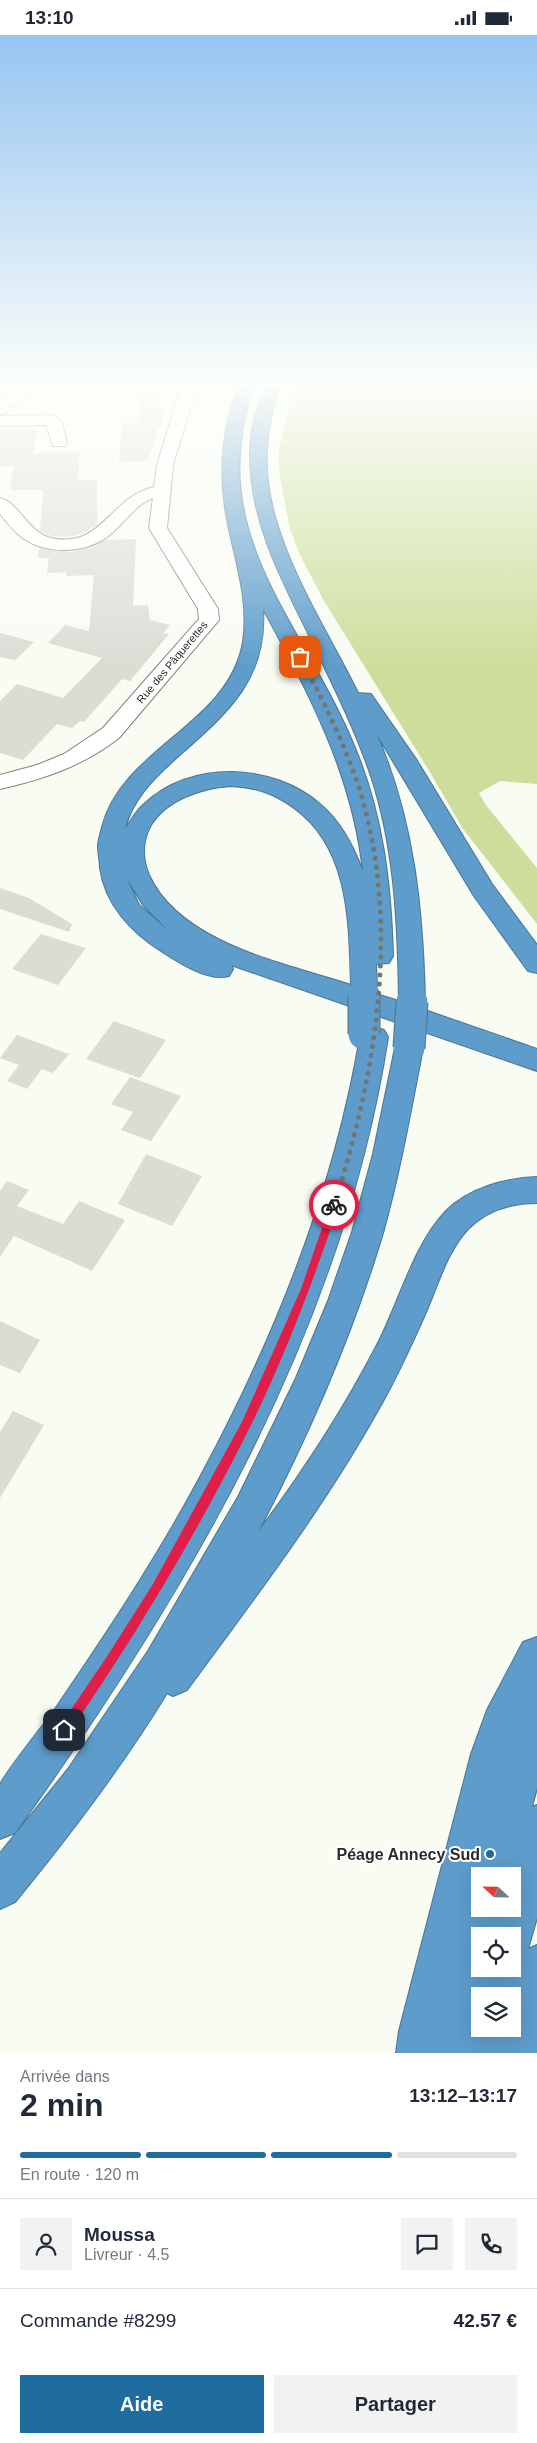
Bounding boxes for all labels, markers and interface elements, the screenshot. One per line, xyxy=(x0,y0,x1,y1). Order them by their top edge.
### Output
text: 13:10 xyxy=(25,7,74,28)
street label: Rue des Pâquerettes xyxy=(134,618,210,705)
pin xyxy=(279,636,321,678)
icon: bag xyxy=(286,643,314,671)
courier xyxy=(309,1180,359,1230)
icon: bike xyxy=(320,1191,348,1219)
pin xyxy=(43,1709,85,1751)
icon: home xyxy=(50,1716,78,1744)
place label: Péage Annecy Sud xyxy=(337,1846,480,1863)
marker: Péage Annecy Sud xyxy=(484,1848,496,1860)
north arrow xyxy=(471,1867,521,1917)
map controls xyxy=(471,1867,521,2037)
button: locate xyxy=(471,1927,521,1977)
button: layers xyxy=(471,1987,521,2037)
text: Arrivée dans xyxy=(20,2068,110,2085)
text: 13:12–13:17 xyxy=(409,2085,517,2106)
text: 2 min xyxy=(20,2087,104,2123)
text: En route · 120 m xyxy=(20,2166,139,2183)
button: person xyxy=(20,2218,72,2270)
button: chat xyxy=(401,2218,453,2270)
button: phone xyxy=(465,2218,517,2270)
text: Moussa xyxy=(84,2224,155,2245)
text: Livreur · 4.5 xyxy=(84,2246,169,2263)
text: Commande #8299 xyxy=(20,2310,176,2331)
text: 42.57 € xyxy=(454,2310,517,2331)
button: Aide xyxy=(20,2375,264,2433)
button: Partager xyxy=(274,2375,517,2433)

